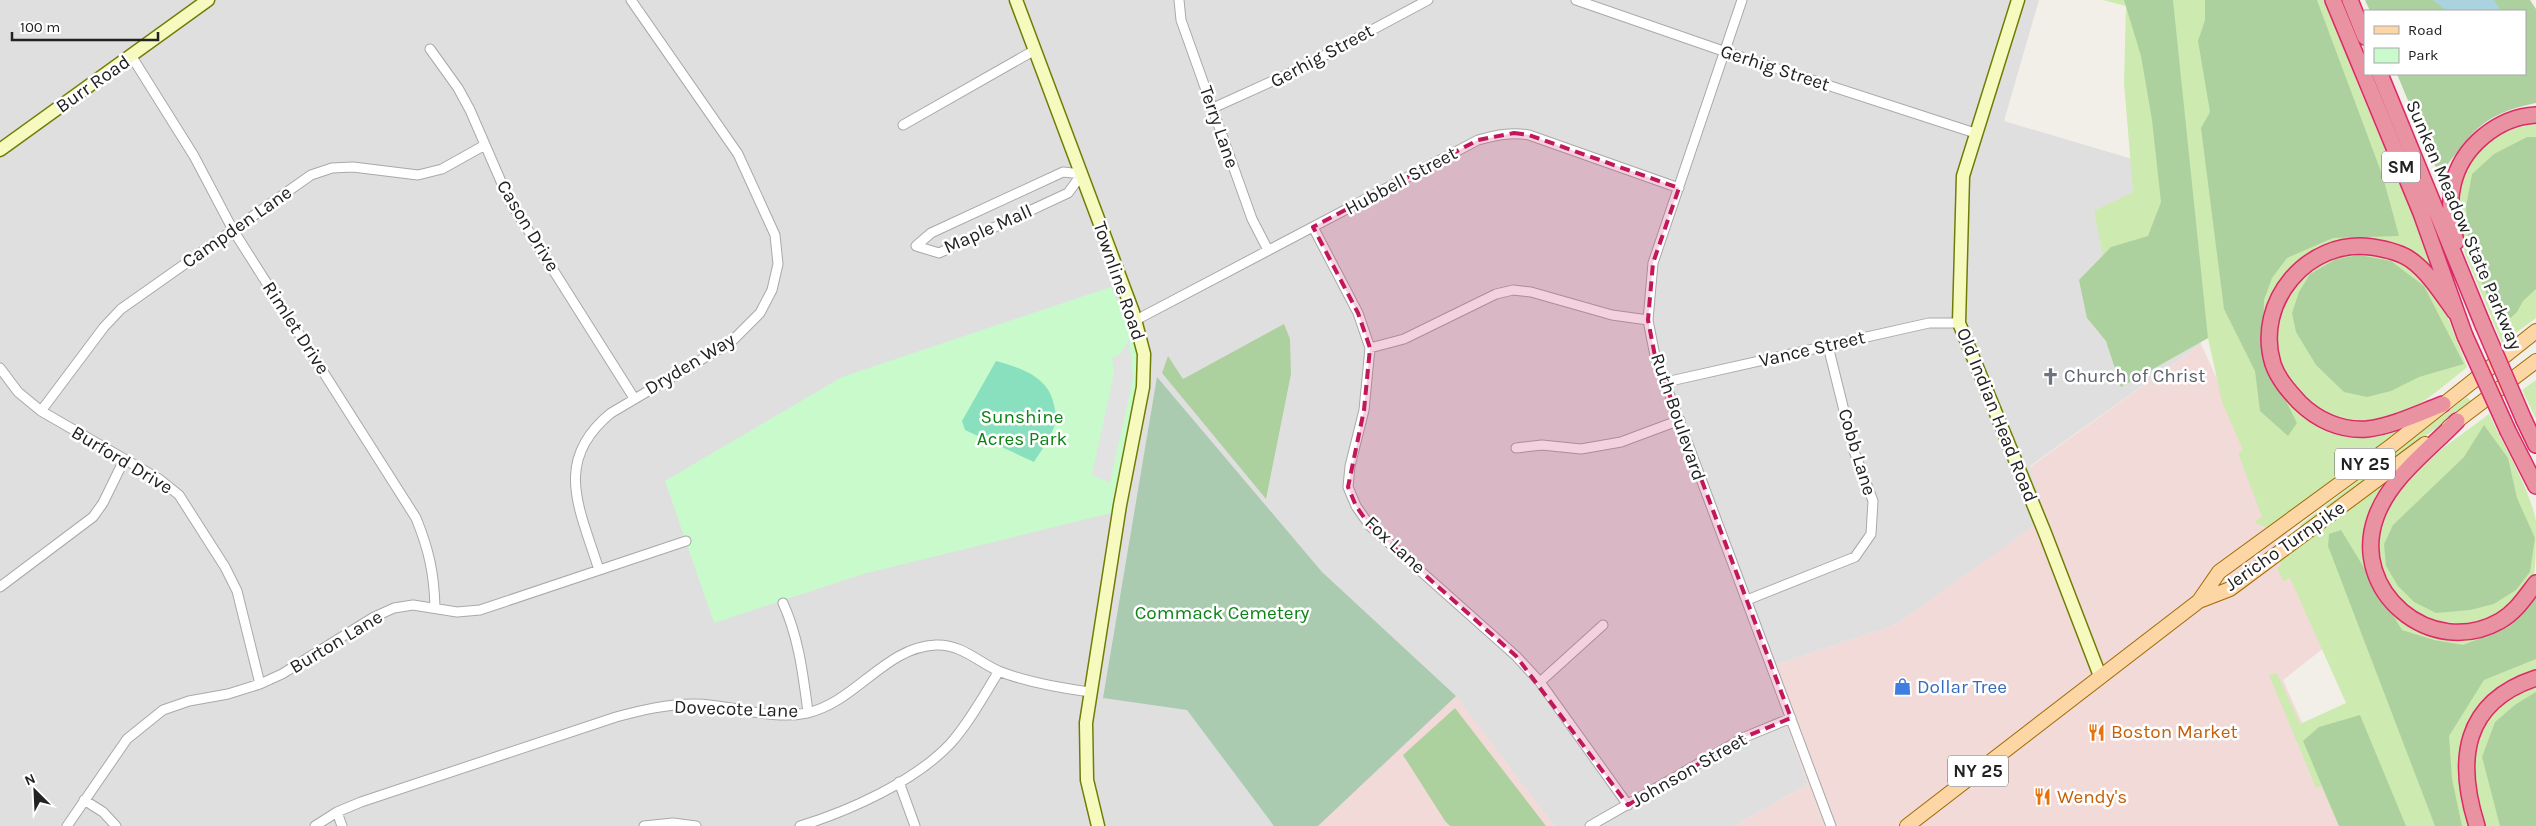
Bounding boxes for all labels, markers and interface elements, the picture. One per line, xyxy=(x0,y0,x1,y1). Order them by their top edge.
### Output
scale bar xyxy=(12,10,159,42)
legend xyxy=(2364,10,2526,75)
text: 100 m xyxy=(20,18,60,36)
street label: Gerhig Street xyxy=(1267,20,1377,92)
text: Road xyxy=(2408,21,2443,39)
street label: Gerhig Street xyxy=(1718,40,1832,96)
text: Park xyxy=(2408,46,2438,64)
street label: Burr Road xyxy=(52,51,134,117)
street label: Terry Lane xyxy=(1195,83,1243,171)
street label: Sunken Meadow State Parkway xyxy=(2401,97,2527,353)
street label: Hubbell Street xyxy=(1341,142,1461,220)
road number: SM xyxy=(2382,152,2420,182)
street label: Cason Drive xyxy=(492,176,564,276)
street label: Campden Lane xyxy=(178,181,296,273)
street label: Maple Mall xyxy=(940,200,1036,258)
street label: Townline Road xyxy=(1088,219,1150,343)
street label: Rimlet Drive xyxy=(258,277,334,379)
street label: Old Indian Head Road xyxy=(1952,325,2042,505)
street label: Vance Street xyxy=(1757,326,1867,372)
street label: Dryden Way xyxy=(641,329,739,399)
street label: Ruth Boulevard xyxy=(1646,350,1710,484)
place label: Church of Christ xyxy=(2064,365,2205,387)
church icon: Church of Christ xyxy=(2040,366,2060,386)
park label: Sunshine Acres Park xyxy=(977,406,1067,450)
street label: Cobb Lane xyxy=(1833,406,1881,498)
street label: Burford Drive xyxy=(67,421,177,499)
road number: NY 25 xyxy=(2335,448,2395,479)
street label: Jericho Turnpike xyxy=(2221,496,2349,596)
street label: Fox Lane xyxy=(1360,512,1430,578)
park label: Commack Cemetery xyxy=(1135,602,1309,624)
street label: Burton Lane xyxy=(286,606,386,678)
place label: Dollar Tree xyxy=(1917,676,2007,698)
shop icon: Dollar Tree xyxy=(1893,677,1913,697)
street label: Dovecote Lane xyxy=(673,696,799,722)
place label: Boston Market xyxy=(2111,721,2238,743)
restaurant icon: Boston Market xyxy=(2087,722,2107,742)
street label: Johnson Street xyxy=(1627,728,1751,812)
road number: NY 25 xyxy=(1948,756,2008,786)
north arrow xyxy=(10,766,60,816)
text: N xyxy=(22,770,38,789)
place label: Wendy's xyxy=(2057,786,2127,808)
restaurant icon: Wendy's xyxy=(2033,787,2053,807)

